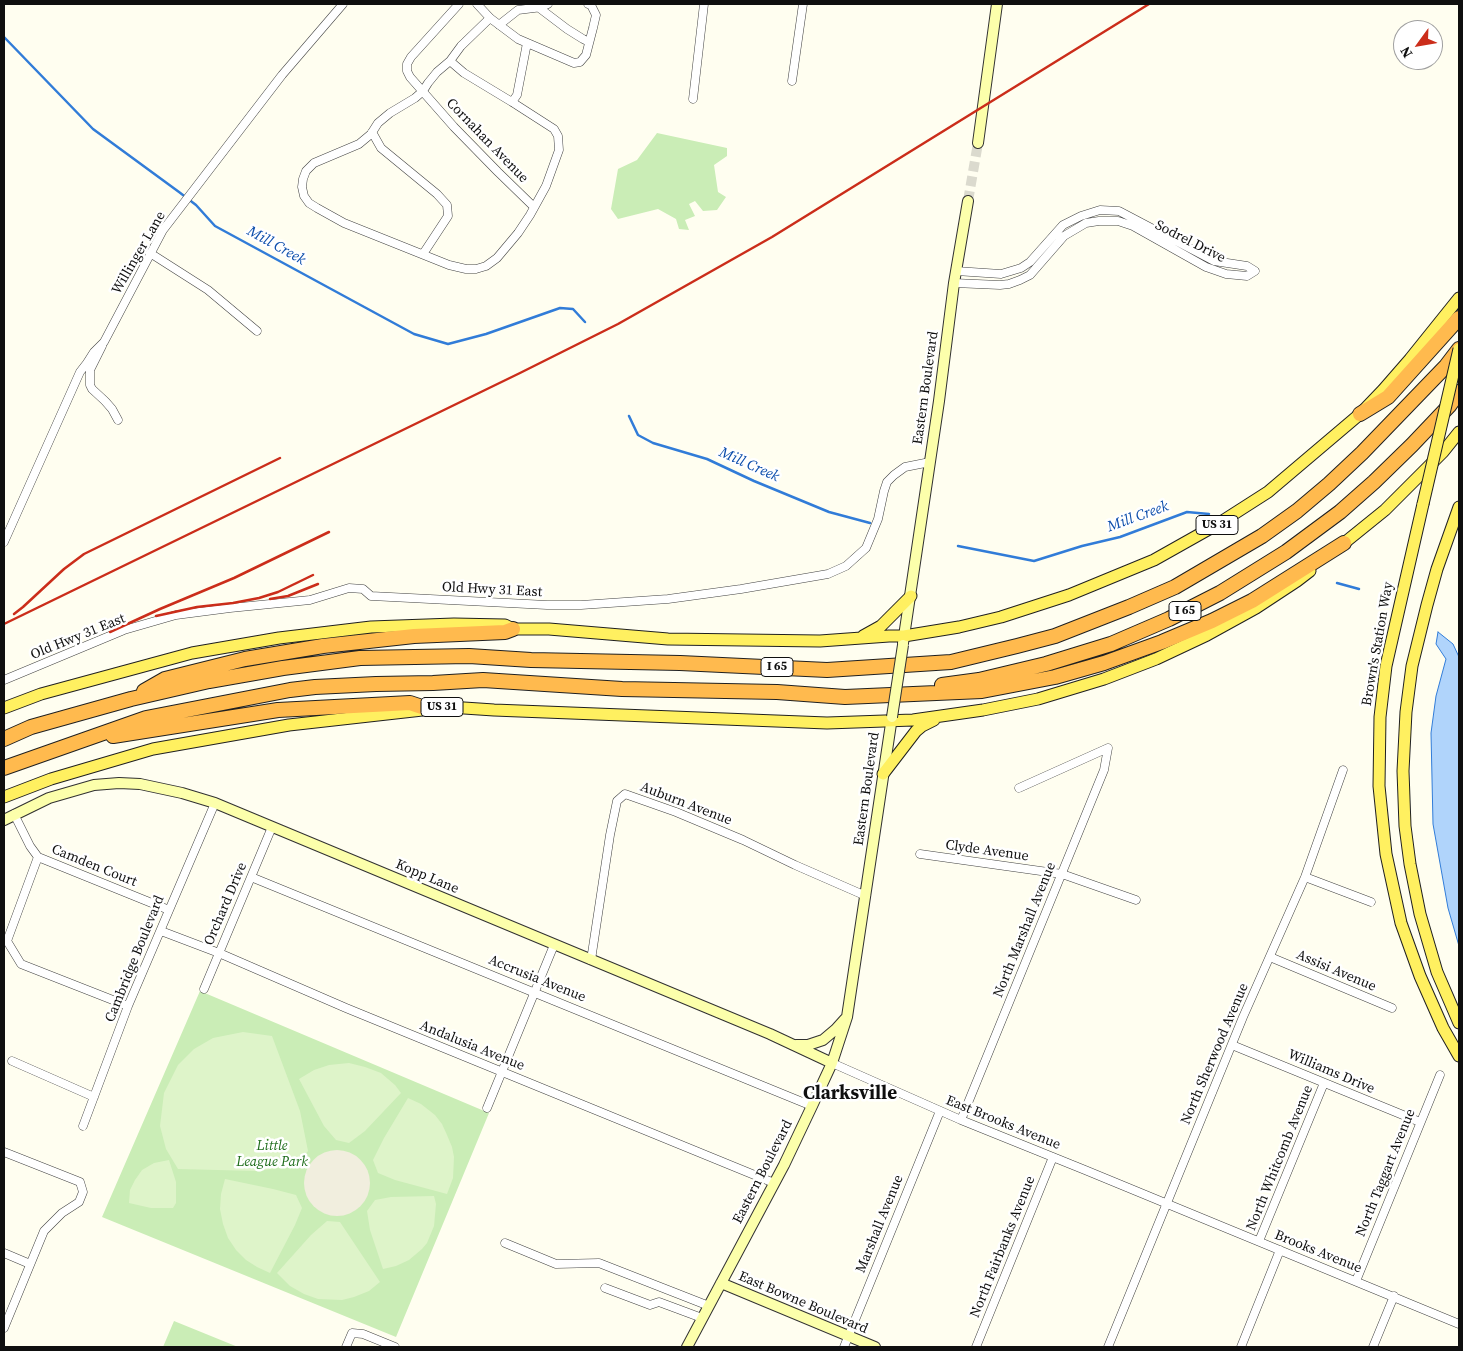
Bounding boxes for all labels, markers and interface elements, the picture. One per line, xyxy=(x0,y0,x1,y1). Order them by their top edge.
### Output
north arrow xyxy=(1393,20,1443,70)
text: N xyxy=(1395,43,1417,62)
street label: Cornahan Avenue xyxy=(442,95,532,187)
street label: Willinger Lane xyxy=(109,209,169,297)
street label: Sodrel Drive xyxy=(1152,217,1228,267)
water label: Mill Creek xyxy=(244,223,308,269)
street label: Eastern Boulevard xyxy=(910,330,942,446)
water label: Mill Creek xyxy=(716,444,782,486)
water label: Mill Creek xyxy=(1105,498,1171,536)
road number: US 31 xyxy=(1196,516,1238,534)
street label: Old Hwy 31 East xyxy=(441,579,543,601)
street label: Brown's Station Way xyxy=(1359,581,1397,707)
road number: I 65 xyxy=(1169,602,1201,620)
street label: Old Hwy 31 East xyxy=(28,610,128,664)
road number: I 65 xyxy=(761,658,793,676)
road number: US 31 xyxy=(421,698,463,716)
street label: Eastern Boulevard xyxy=(851,731,883,847)
street label: Auburn Avenue xyxy=(638,779,734,829)
street label: Clyde Avenue xyxy=(944,837,1030,865)
street label: Camden Court xyxy=(49,841,139,891)
street label: Kopp Lane xyxy=(393,856,461,898)
street label: Orchard Drive xyxy=(201,860,251,948)
street label: North Marshall Avenue xyxy=(990,860,1060,1000)
street label: Cambridge Boulevard xyxy=(102,893,168,1025)
street label: Assisi Avenue xyxy=(1294,947,1378,995)
street label: Accrusia Avenue xyxy=(486,952,588,1006)
street label: North Sherwood Avenue xyxy=(1178,981,1252,1127)
street label: Andalusia Avenue xyxy=(417,1017,527,1075)
street label: Williams Drive xyxy=(1285,1046,1377,1098)
district label: Clarksville xyxy=(803,1083,897,1105)
street label: North Whitcomb Avenue xyxy=(1243,1083,1317,1233)
street label: East Brooks Avenue xyxy=(943,1092,1063,1154)
street label: North Taggart Avenue xyxy=(1353,1107,1419,1239)
street label: Eastern Boulevard xyxy=(730,1117,796,1227)
park label: Little League Park xyxy=(236,1138,308,1170)
street label: Marshall Avenue xyxy=(853,1173,907,1275)
street label: North Fairbanks Avenue xyxy=(967,1174,1039,1320)
street label: Brooks Avenue xyxy=(1272,1227,1364,1277)
street label: East Bowne Boulevard xyxy=(736,1268,870,1338)

